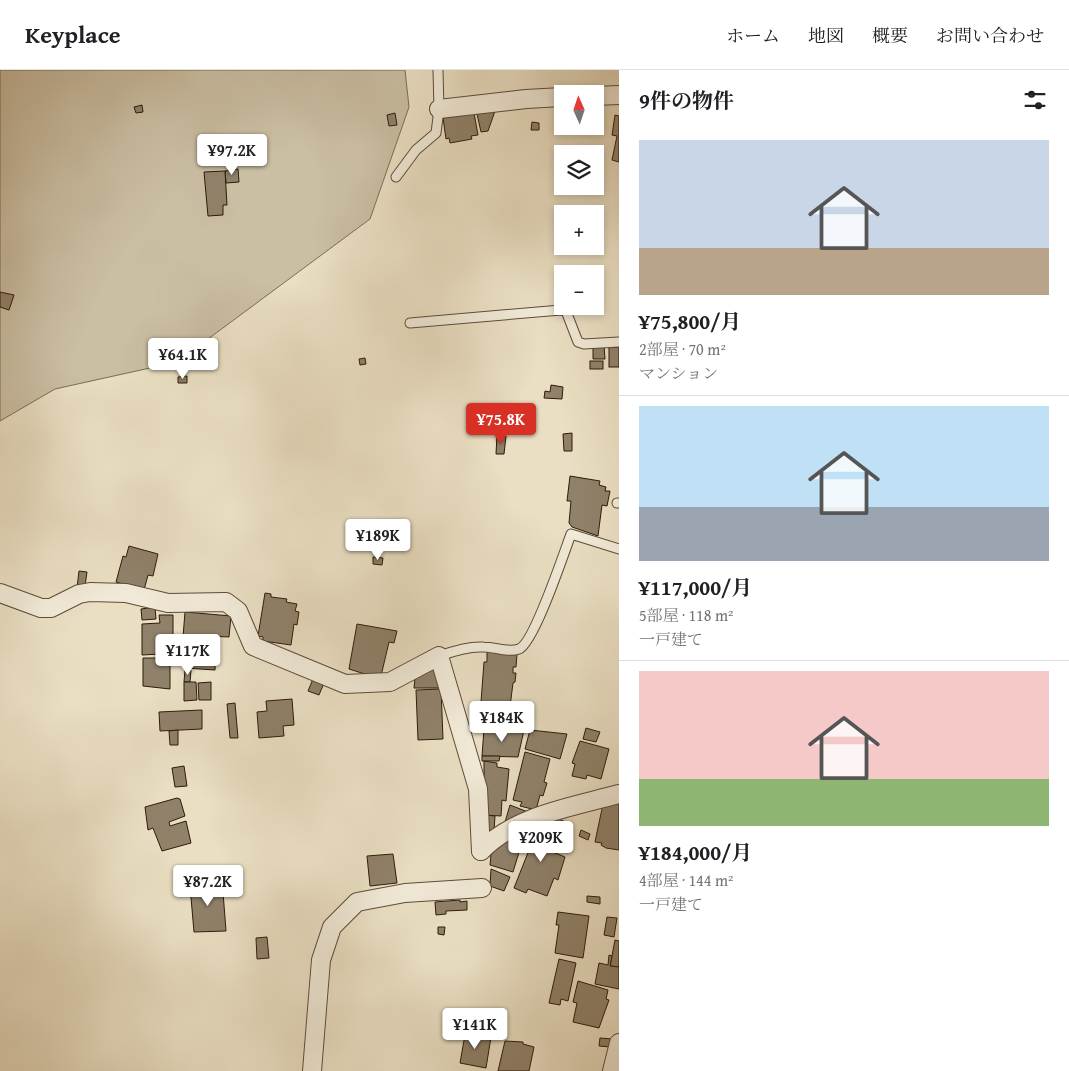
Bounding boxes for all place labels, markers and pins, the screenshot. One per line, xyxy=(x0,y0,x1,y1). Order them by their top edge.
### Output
pin: ¥97.2K xyxy=(191,134,273,176)
pin: ¥64.1K xyxy=(142,338,224,380)
pin: ¥75.8K xyxy=(460,402,542,445)
pin: ¥189K xyxy=(343,518,413,561)
pin: ¥117K xyxy=(153,634,223,676)
pin: ¥184K xyxy=(467,700,537,743)
pin: ¥209K xyxy=(506,820,576,863)
pin: ¥87.2K xyxy=(167,864,249,907)
pin: ¥141K xyxy=(440,1008,510,1050)

